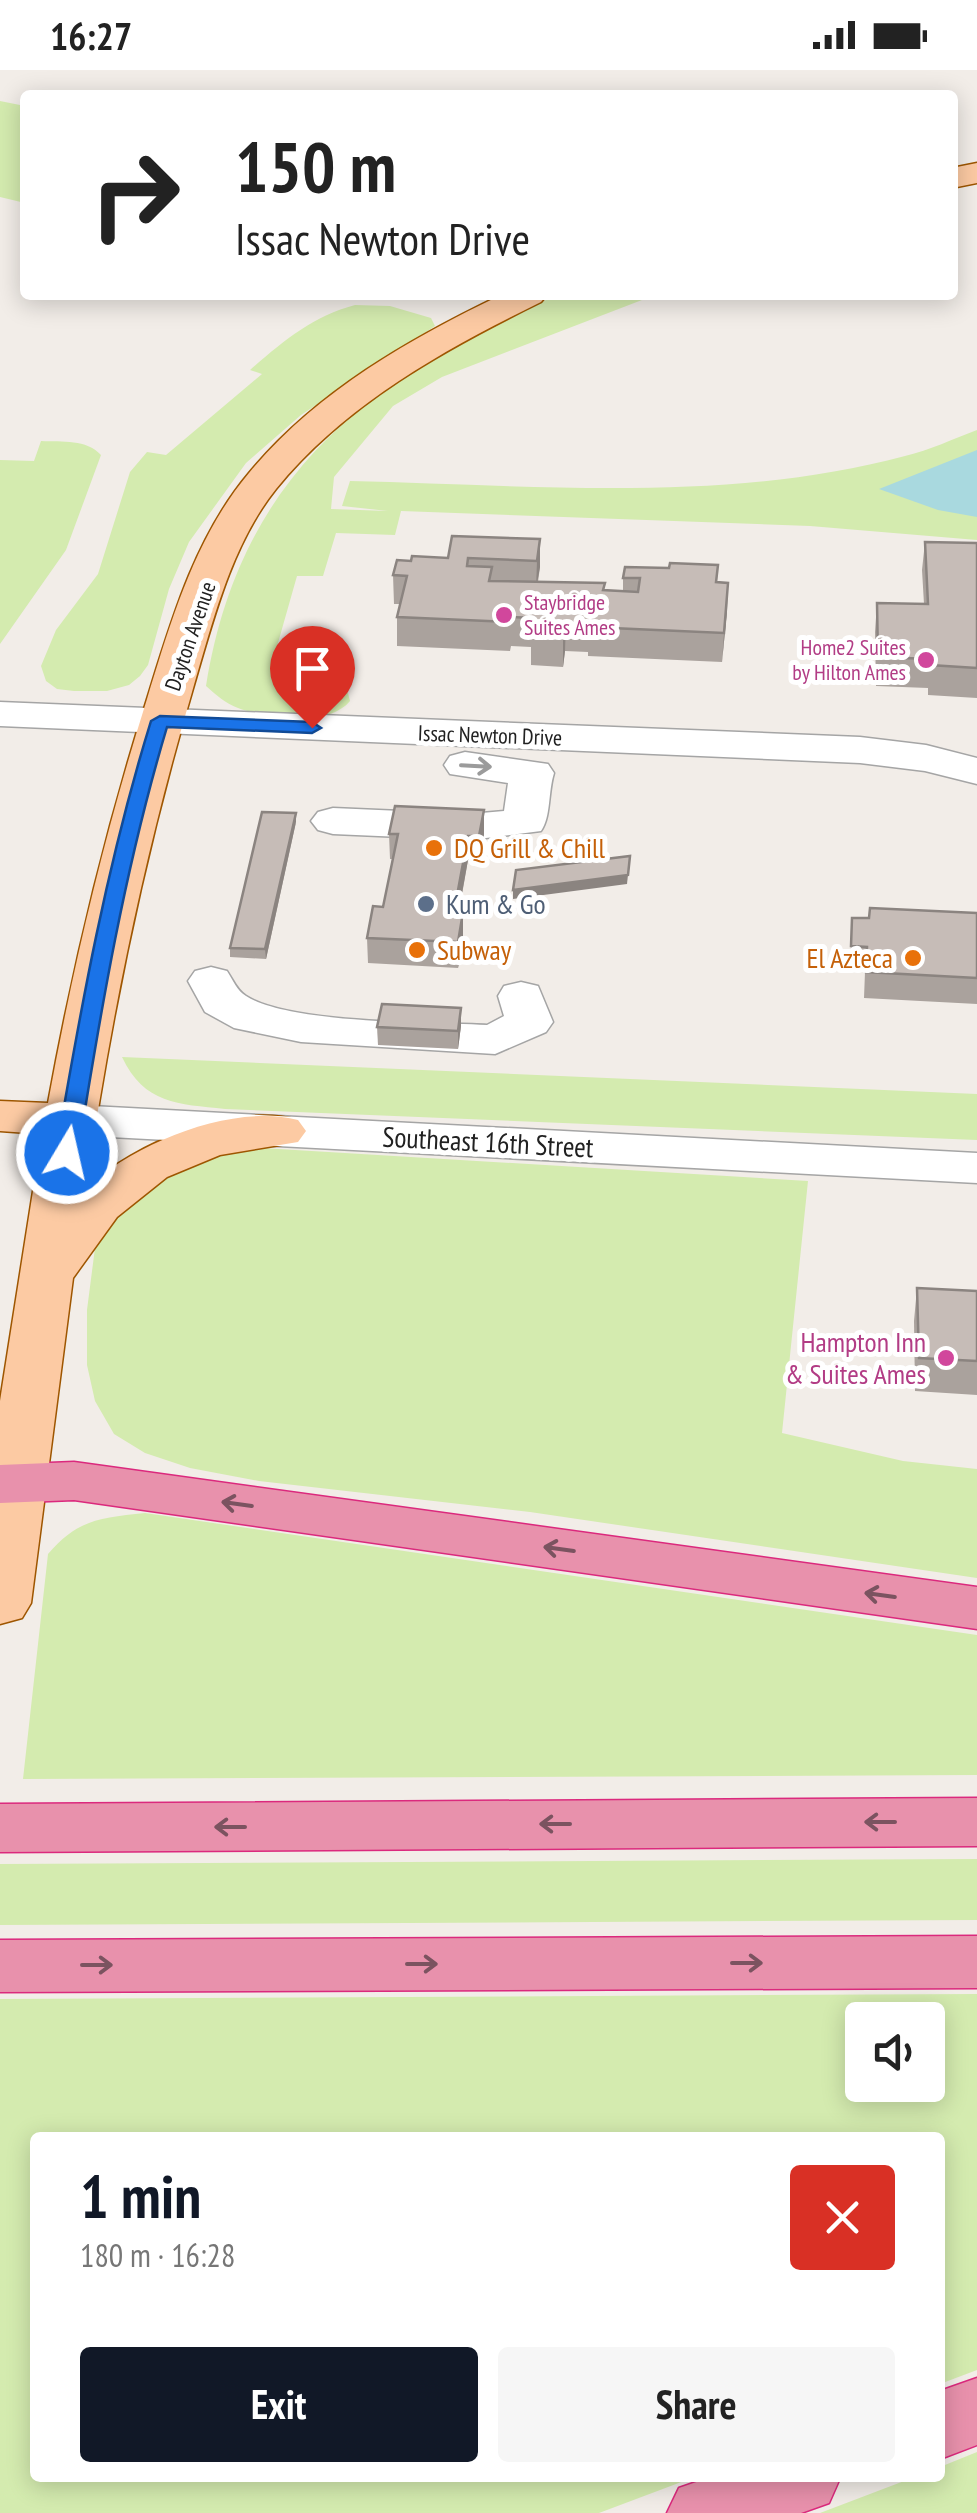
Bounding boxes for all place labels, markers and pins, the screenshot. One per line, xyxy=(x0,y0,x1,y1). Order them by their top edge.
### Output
place label: Staybridge Suites Ames xyxy=(524,588,615,641)
marker: Staybridge Suites Ames xyxy=(493,604,515,626)
pin xyxy=(270,626,355,729)
place label: Home2 Suites by Hilton Ames xyxy=(792,633,906,686)
marker: Home2 Suites by Hilton Ames xyxy=(915,649,937,671)
place label: DQ Grill & Chill xyxy=(454,829,606,866)
marker: DQ Grill & Chill xyxy=(423,837,445,859)
place label: Kum & Go xyxy=(446,885,546,922)
marker: Kum & Go xyxy=(415,893,437,915)
place label: Subway xyxy=(437,931,512,968)
marker: Subway xyxy=(406,939,428,961)
place label: El Azteca xyxy=(806,939,893,976)
marker: El Azteca xyxy=(902,947,924,969)
place label: Hampton Inn & Suites Ames xyxy=(785,1323,926,1392)
marker: Hampton Inn & Suites Ames xyxy=(935,1347,957,1369)

